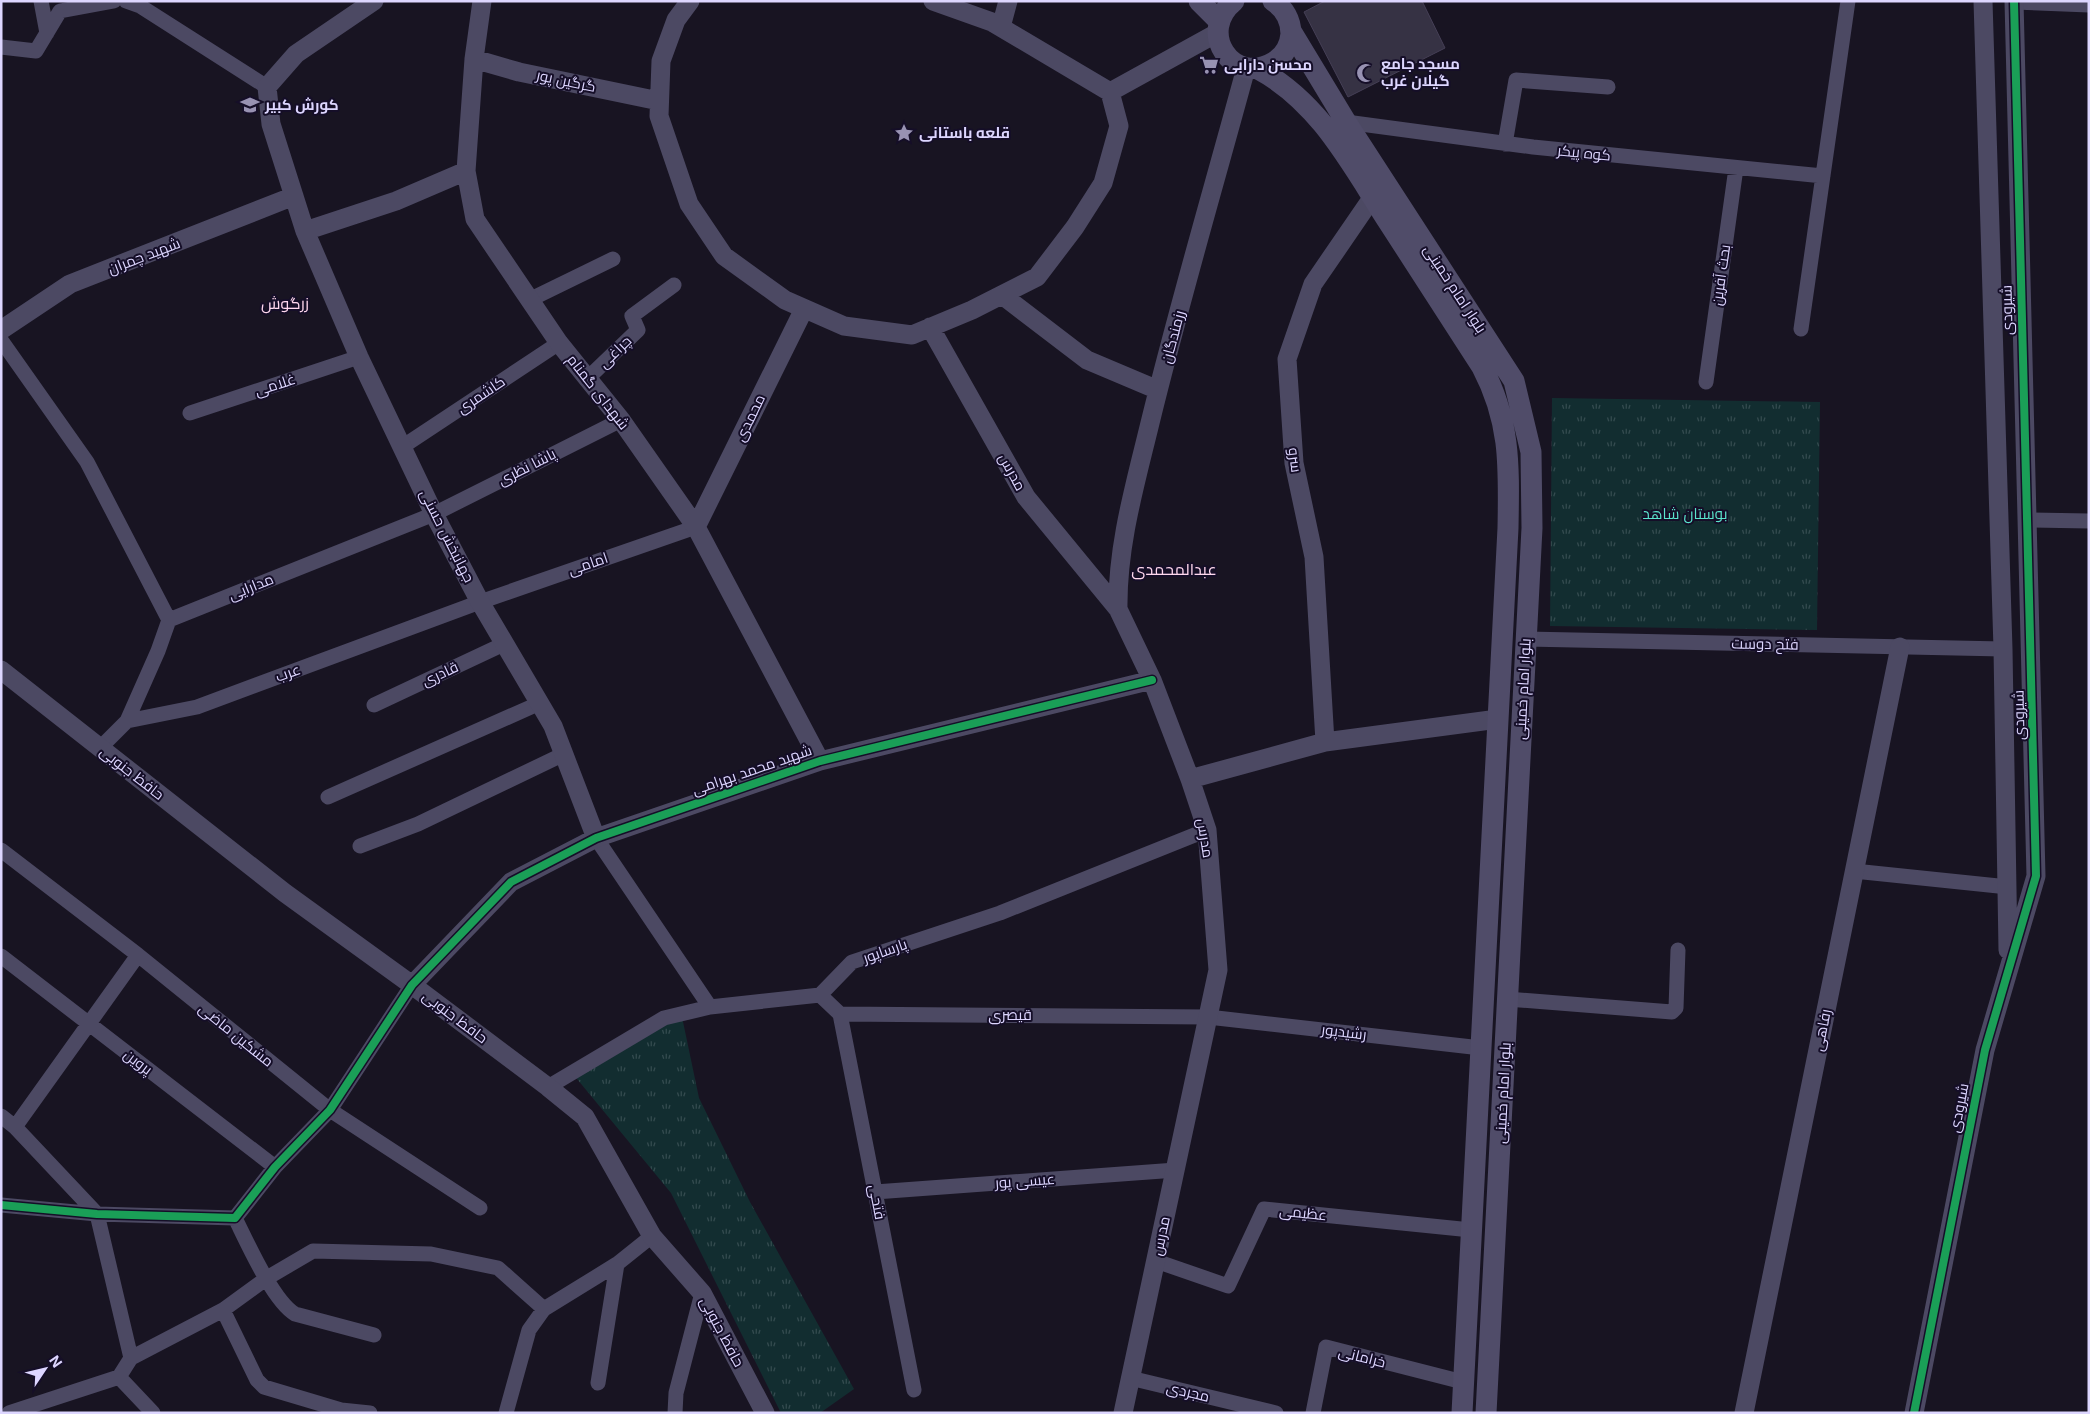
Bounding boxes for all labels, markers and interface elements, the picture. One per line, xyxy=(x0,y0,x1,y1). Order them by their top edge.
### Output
supermarket icon: محسن دارابی xyxy=(1198,54,1220,76)
place label: مسجد جامع گیلان غرب xyxy=(1381,54,1460,90)
place label: محسن دارابی xyxy=(1224,55,1312,74)
mosque icon: مسجد جامع گیلان غرب xyxy=(1355,62,1377,84)
street label: گرگین پور xyxy=(533,65,598,97)
school or university icon: کورش کبیر xyxy=(239,94,261,116)
place label: کورش کبیر xyxy=(264,95,339,114)
place icon: قلعه باستانی xyxy=(893,122,915,144)
place label: قلعه باستانی xyxy=(919,123,1010,142)
street label: کوه پیکر xyxy=(1555,140,1612,166)
street label: شهید چمران xyxy=(105,233,183,279)
street label: بلوار امام خمینی xyxy=(1419,241,1491,337)
street label: بحث آفرین xyxy=(1707,243,1735,307)
street label: شیرودی xyxy=(1997,285,2017,335)
district label: زرگوش xyxy=(261,293,309,314)
street label: رزمندگان xyxy=(1156,308,1190,366)
street label: چراغی xyxy=(594,331,636,373)
street label: شهدای گمنام xyxy=(562,350,634,434)
street label: غلامی xyxy=(252,369,298,401)
street label: کاشمری xyxy=(453,372,509,418)
street label: محمدی xyxy=(730,391,770,445)
street label: پاشا نظری xyxy=(495,444,559,490)
street label: سرو xyxy=(1285,446,1306,473)
street label: مدرس xyxy=(994,450,1030,494)
street label: جهانبخش حسنی xyxy=(415,486,479,586)
park label: بوستان شاهد xyxy=(1643,504,1727,524)
street label: امامی xyxy=(565,548,611,580)
district label: عبدالمحمدی xyxy=(1131,559,1217,580)
street label: مدارایی xyxy=(225,569,277,605)
street label: فتح دوست xyxy=(1731,633,1799,656)
street label: بلوار امام خمینی xyxy=(1510,638,1536,740)
street label: قادری xyxy=(418,657,462,691)
street label: عرب xyxy=(273,659,303,686)
street label: شیرودی xyxy=(2009,690,2029,740)
street label: شهید محمد بهرامی xyxy=(689,740,815,800)
street label: حافظ جنوبی xyxy=(96,742,168,804)
street label: مدرس xyxy=(1192,817,1218,859)
street label: پارساپور xyxy=(859,934,910,968)
street label: حافظ جنوبی xyxy=(418,986,492,1048)
street label: مشکین ماضی xyxy=(194,999,278,1071)
street label: قیصری xyxy=(988,1005,1032,1025)
street label: رفاهی xyxy=(1808,1007,1836,1053)
street label: رشیدپور xyxy=(1319,1019,1368,1045)
street label: بلوار امام خمینی xyxy=(1490,1042,1516,1144)
street label: پروین xyxy=(120,1045,156,1079)
street label: شیرودی xyxy=(1944,1081,1974,1135)
street label: عیسی پور xyxy=(993,1169,1056,1193)
street label: فتحی xyxy=(864,1183,890,1221)
street label: عظیمی xyxy=(1278,1201,1328,1225)
street label: مدرس xyxy=(1147,1214,1175,1258)
street label: حافظ جنوبی xyxy=(695,1293,749,1371)
street label: خرامانی xyxy=(1336,1341,1388,1373)
north arrow xyxy=(20,1344,70,1394)
text: N xyxy=(46,1352,66,1371)
street label: مجردی xyxy=(1164,1377,1212,1407)

